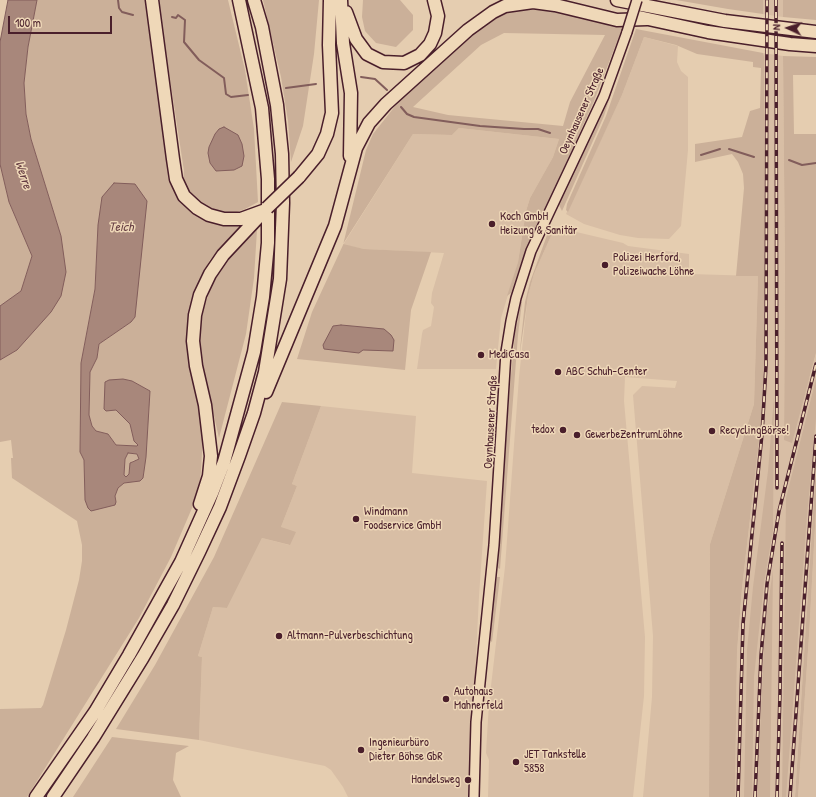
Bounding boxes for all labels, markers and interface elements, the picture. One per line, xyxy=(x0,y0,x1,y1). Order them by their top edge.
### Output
scale bar xyxy=(10,8,114,34)
north arrow xyxy=(768,8,808,48)
text: 100 m xyxy=(15,14,41,31)
text: N xyxy=(769,24,783,31)
street label: Oeynhausener Straße xyxy=(556,65,608,157)
water label: Werre xyxy=(11,159,35,191)
place label: Koch GmbH Heizung & Sanitär xyxy=(500,210,577,238)
marker: Koch GmbH Heizung & Sanitär xyxy=(487,219,497,229)
water label: Teich xyxy=(109,220,133,236)
place label: Polizei Herford, Polizeiwache Löhne xyxy=(613,251,694,279)
marker: Polizei Herford, Polizeiwache Löhne xyxy=(600,260,610,270)
place label: MediCasa xyxy=(489,348,529,362)
marker: MediCasa xyxy=(476,350,486,360)
place label: ABC Schuh-Center xyxy=(566,365,647,379)
marker: ABC Schuh-Center xyxy=(553,367,563,377)
street label: Oeynhausener Straße xyxy=(481,375,501,469)
place label: tedox xyxy=(531,423,555,437)
place label: RecyclingBörse! xyxy=(720,424,789,438)
marker: tedox xyxy=(558,425,568,435)
marker: RecyclingBörse! xyxy=(707,426,717,436)
place label: GewerbeZentrumLöhne xyxy=(585,428,683,442)
marker: GewerbeZentrumLöhne xyxy=(572,430,582,440)
place label: Windmann Foodservice GmbH xyxy=(364,505,441,533)
marker: Windmann Foodservice GmbH xyxy=(351,514,361,524)
place label: Altmann-Pulverbeschichtung xyxy=(287,629,413,643)
marker: Altmann-Pulverbeschichtung xyxy=(274,631,284,641)
place label: Autohaus Mahnerfeld xyxy=(454,685,503,713)
marker: Autohaus Mahnerfeld xyxy=(441,694,451,704)
place label: Ingenieurbüro Dieter Böhse GbR xyxy=(369,736,443,764)
marker: Ingenieurbüro Dieter Böhse GbR xyxy=(356,745,366,755)
place label: JET Tankstelle 5858 xyxy=(524,748,586,776)
marker: JET Tankstelle 5858 xyxy=(511,757,521,767)
place label: Handelsweg xyxy=(411,773,460,787)
marker: Handelsweg xyxy=(463,775,473,785)

